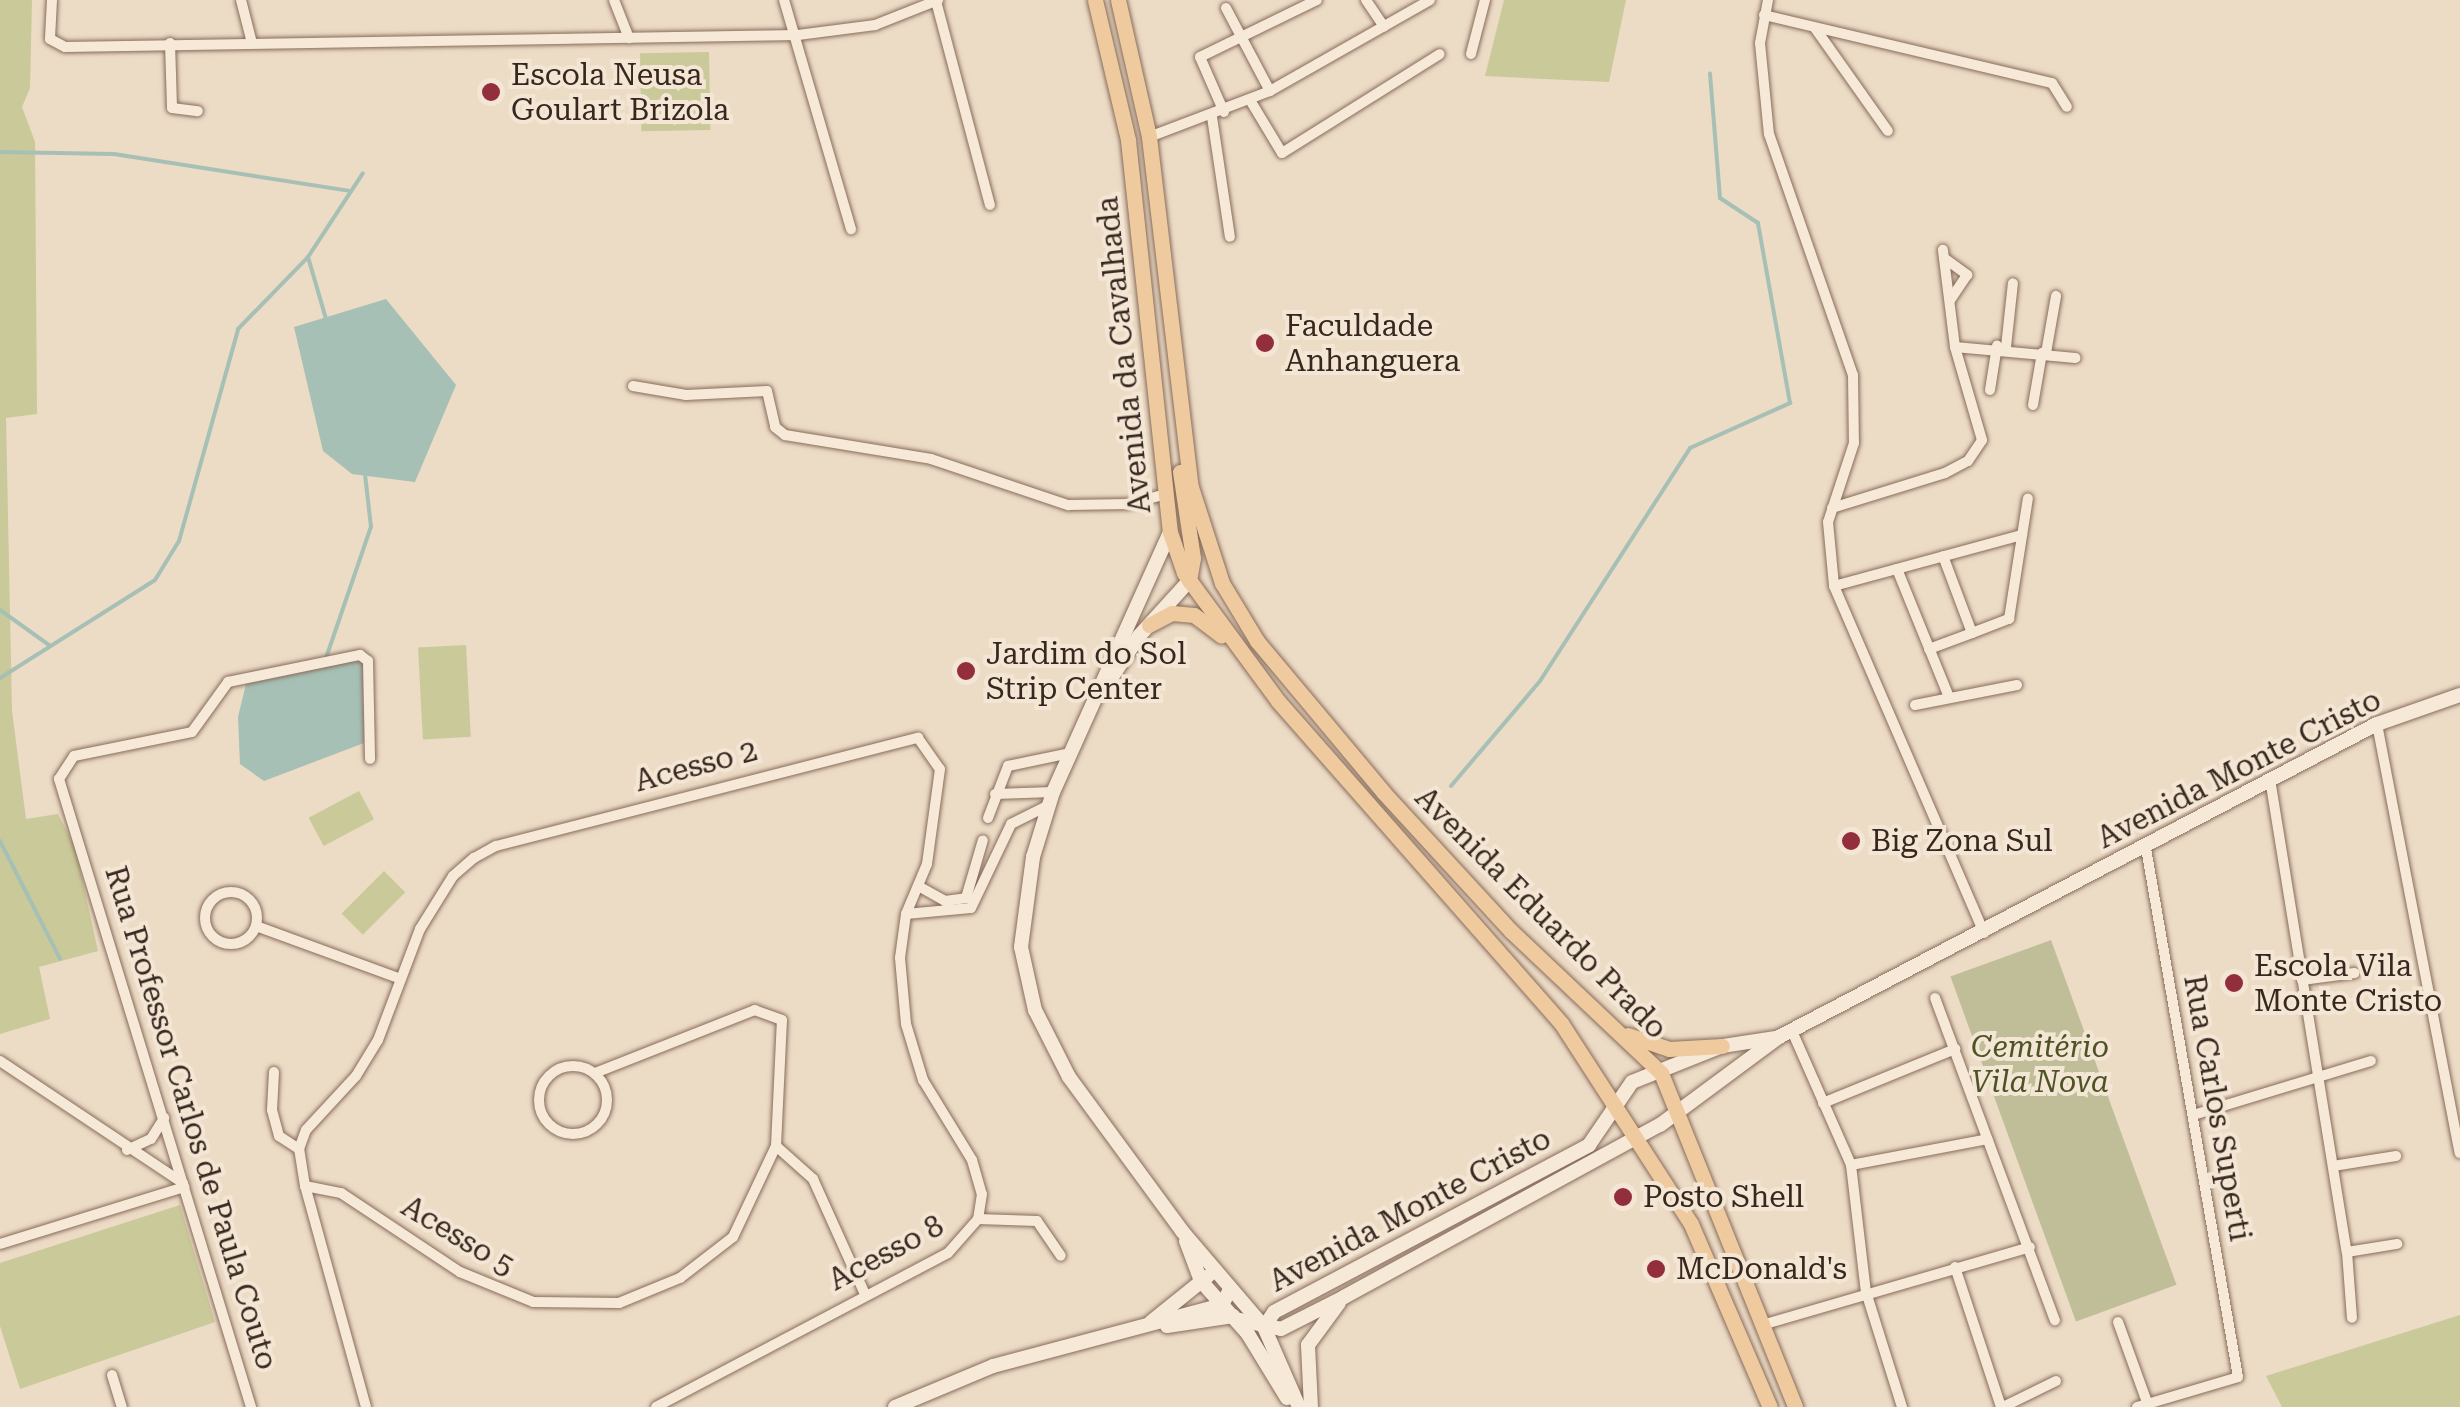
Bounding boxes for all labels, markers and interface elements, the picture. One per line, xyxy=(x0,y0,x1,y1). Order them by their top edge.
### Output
place label: Escola Neusa Goulart Brizola xyxy=(511,57,729,128)
marker: Escola Neusa Goulart Brizola xyxy=(480,81,502,103)
street label: Avenida da Cavalhada xyxy=(1089,195,1159,515)
place label: Faculdade Anhanguera xyxy=(1285,308,1460,378)
marker: Faculdade Anhanguera xyxy=(1254,332,1276,354)
place label: Jardim do Sol Strip Center xyxy=(986,636,1186,706)
marker: Jardim do Sol Strip Center xyxy=(955,660,977,682)
street label: Avenida Monte Cristo xyxy=(2091,682,2387,856)
street label: Acesso 2 xyxy=(631,732,761,800)
street label: Avenida Eduardo Prado xyxy=(1408,780,1674,1046)
place label: Big Zona Sul xyxy=(1871,823,2053,859)
marker: Big Zona Sul xyxy=(1840,830,1862,852)
street label: Rua Professor Carlos de Paula Couto xyxy=(97,862,285,1374)
place label: Escola Vila Monte Cristo xyxy=(2254,948,2442,1018)
street label: Rua Carlos Superti xyxy=(2176,972,2258,1244)
marker: Escola Vila Monte Cristo xyxy=(2223,972,2245,994)
park label: Cemitério Vila Nova xyxy=(1971,1029,2109,1100)
street label: Avenida Monte Cristo xyxy=(1263,1120,1557,1300)
place label: Posto Shell xyxy=(1643,1179,1804,1215)
marker: Posto Shell xyxy=(1612,1186,1634,1208)
street label: Acesso 5 xyxy=(395,1188,521,1284)
street label: Acesso 8 xyxy=(822,1208,950,1298)
place label: McDonald's xyxy=(1676,1251,1847,1287)
marker: McDonald's xyxy=(1645,1258,1667,1280)

